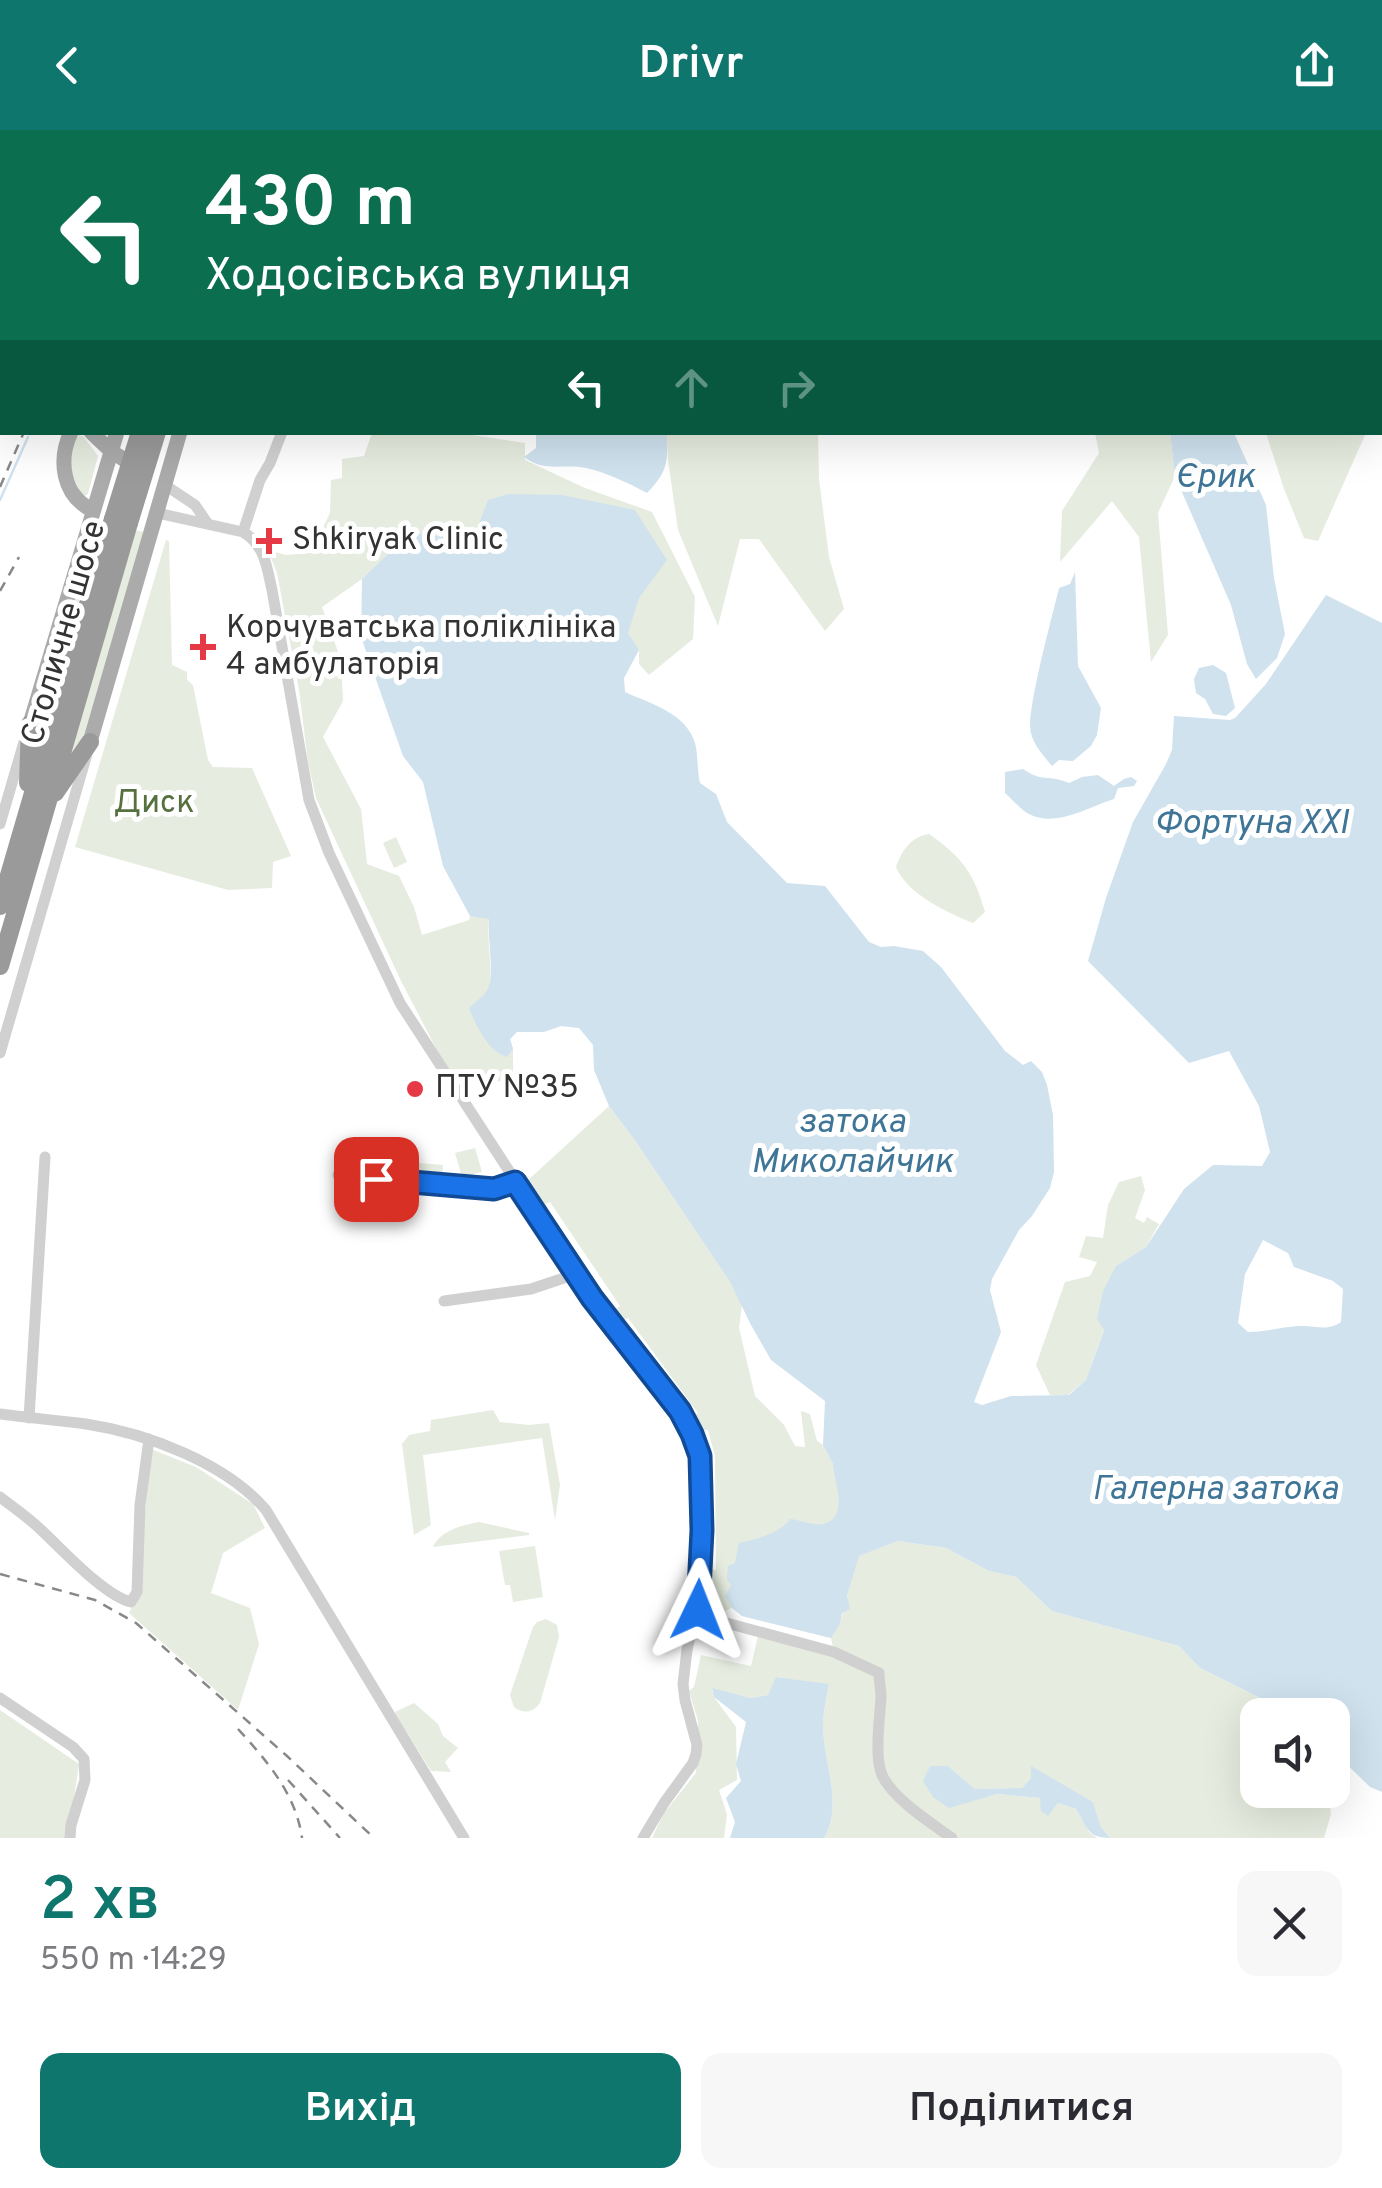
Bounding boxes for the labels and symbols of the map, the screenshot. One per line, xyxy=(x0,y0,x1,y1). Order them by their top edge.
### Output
water label: Єрик xyxy=(1175,456,1257,500)
street label: Столичне шосе xyxy=(14,516,116,750)
place label: Shkiryak Clinic xyxy=(292,521,504,561)
marker: Shkiryak Clinic xyxy=(256,528,282,554)
place label: Корчуватська поліклініка 4 амбулаторія xyxy=(226,609,616,686)
marker: Корчуватська поліклініка 4 амбулаторія xyxy=(190,634,216,660)
park label: Диск xyxy=(114,784,194,824)
water label: Фортуна XXI xyxy=(1154,802,1350,846)
place label: ПТУ №35 xyxy=(435,1069,579,1109)
marker: ПТУ №35 xyxy=(404,1078,426,1100)
water label: затока Миколайчик xyxy=(751,1101,954,1185)
pin xyxy=(334,1137,419,1222)
water label: Галерна затока xyxy=(1092,1468,1338,1512)
position arrow xyxy=(646,1558,750,1662)

